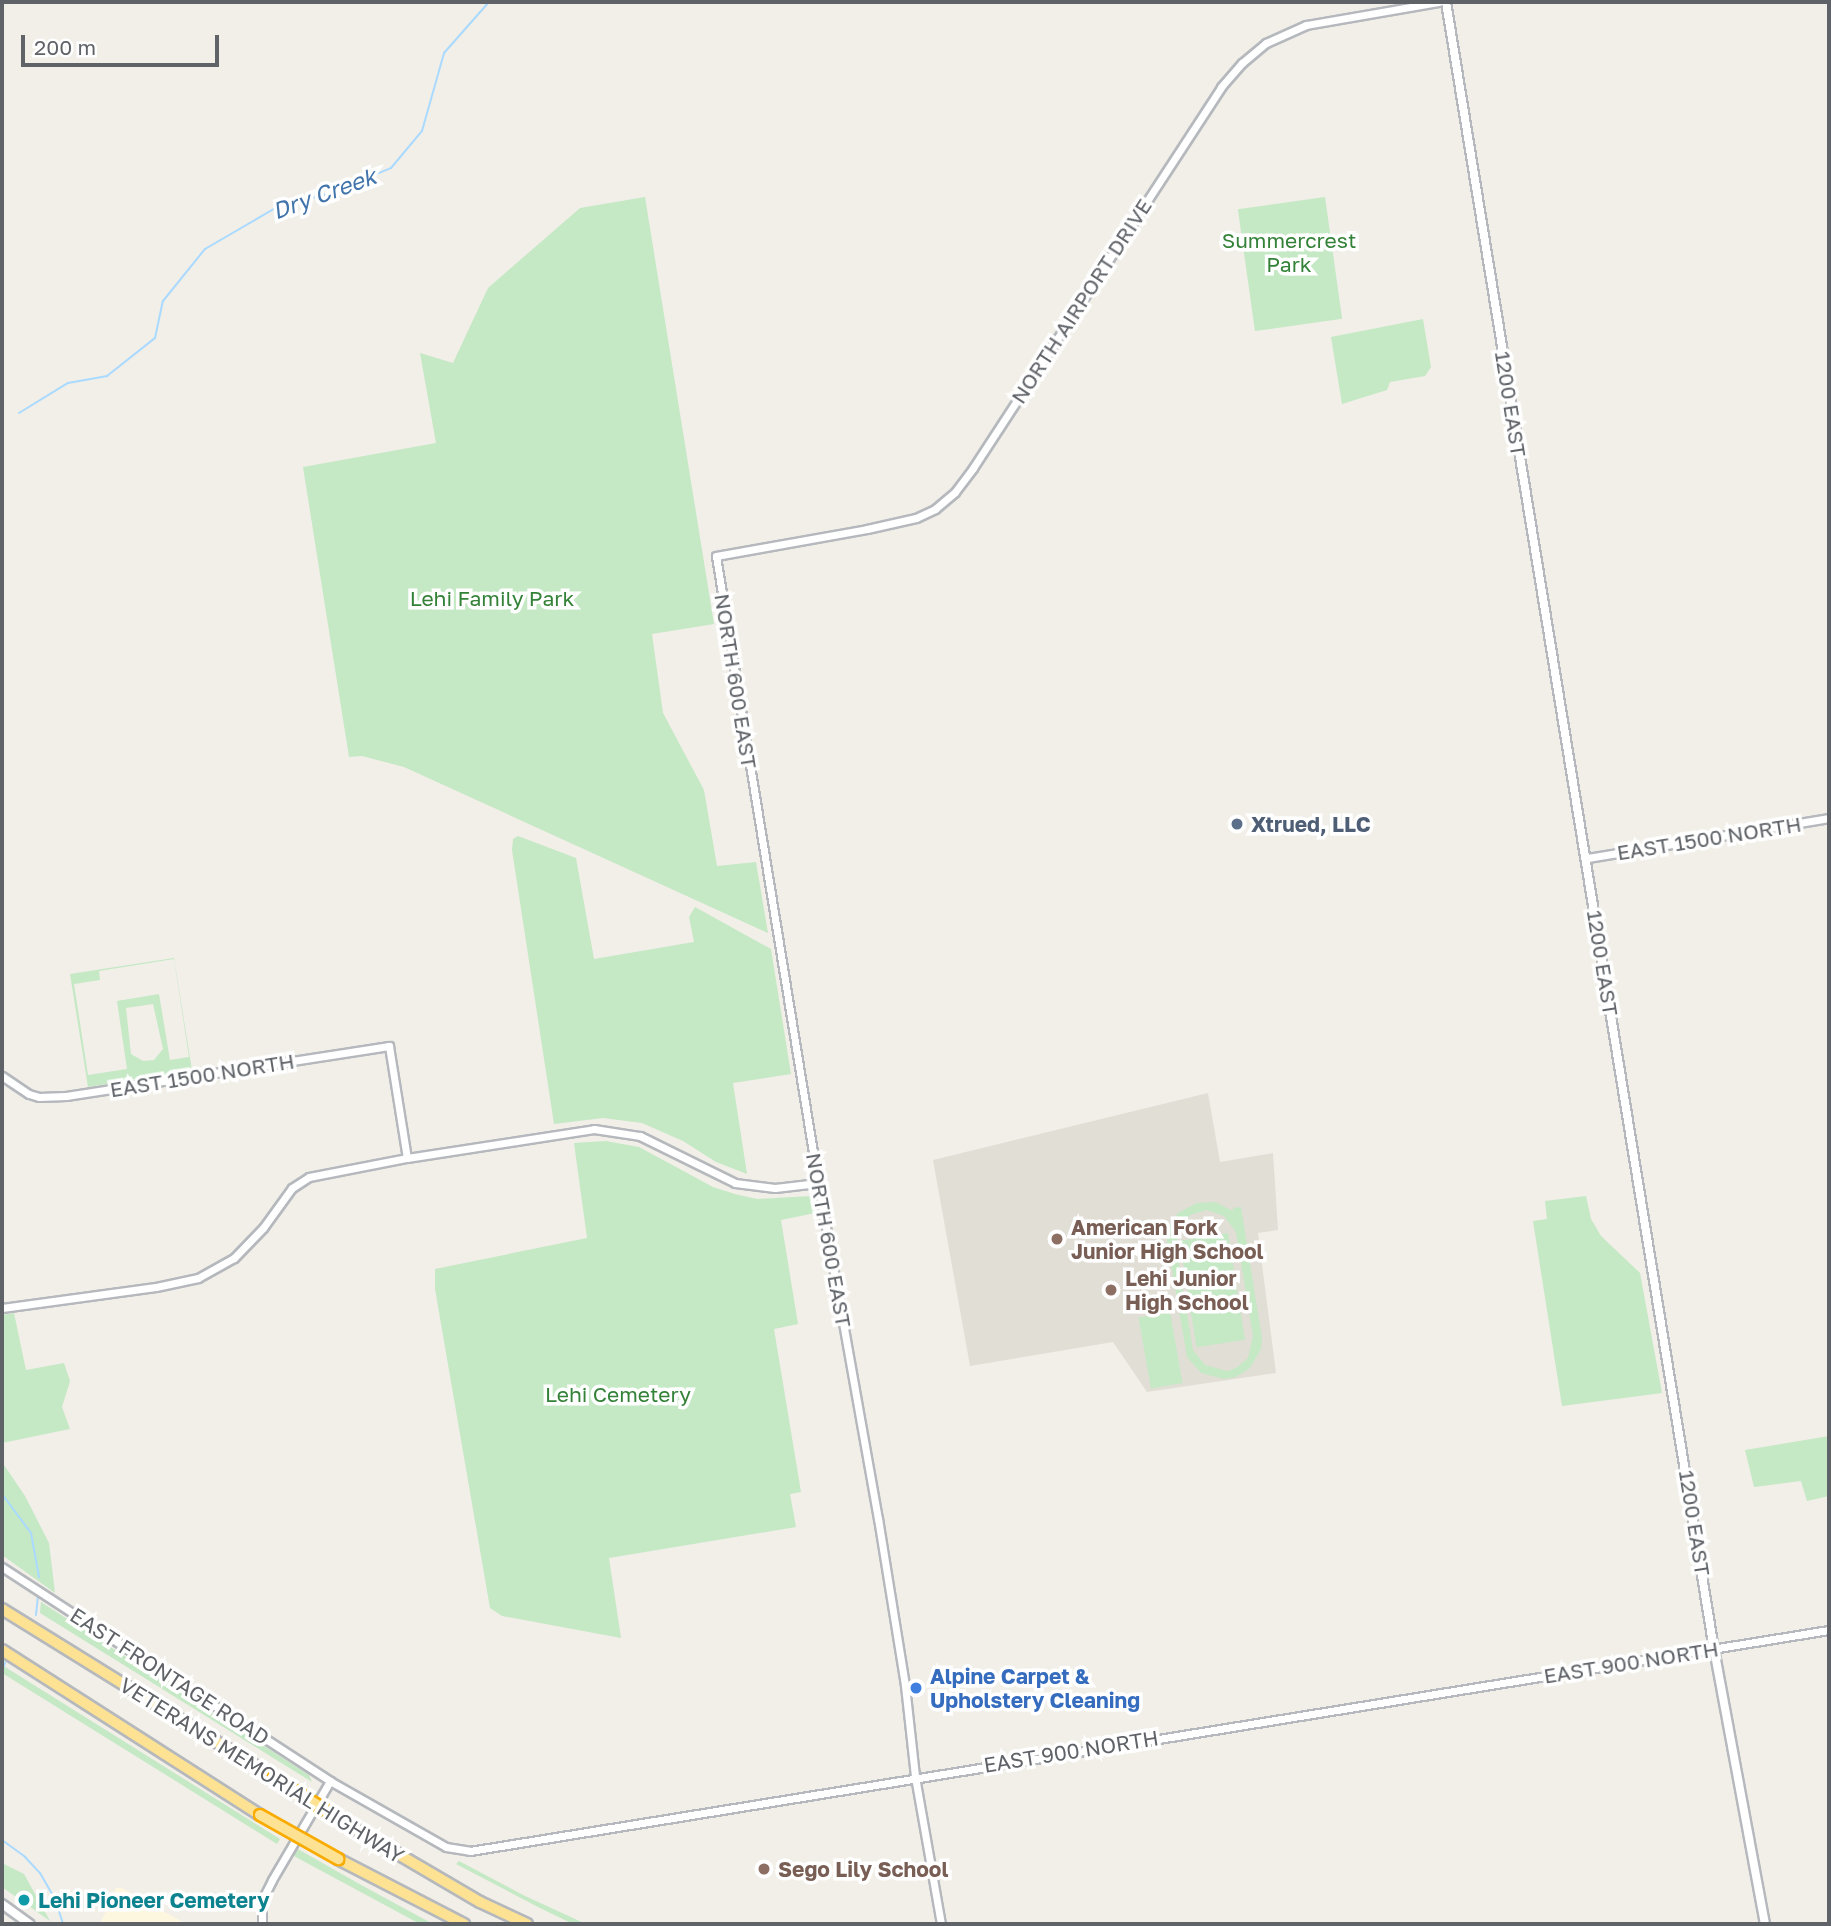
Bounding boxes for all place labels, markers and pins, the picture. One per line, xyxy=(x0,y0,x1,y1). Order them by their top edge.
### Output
place label: Xtrued, LLC xyxy=(1251,811,1371,837)
marker: Xtrued, LLC xyxy=(1229,816,1245,832)
place label: American Fork Junior High School xyxy=(1071,1214,1264,1264)
marker: American Fork Junior High School xyxy=(1049,1231,1065,1247)
place label: Lehi Junior High School xyxy=(1125,1265,1249,1315)
marker: Lehi Junior High School xyxy=(1103,1282,1119,1298)
place label: Alpine Carpet & Upholstery Cleaning xyxy=(930,1663,1140,1713)
marker: Alpine Carpet & Upholstery Cleaning xyxy=(908,1680,924,1696)
place label: Sego Lily School xyxy=(778,1856,948,1882)
marker: Sego Lily School xyxy=(756,1861,772,1877)
place label: Lehi Pioneer Cemetery xyxy=(38,1887,269,1913)
marker: Lehi Pioneer Cemetery xyxy=(16,1892,32,1908)

